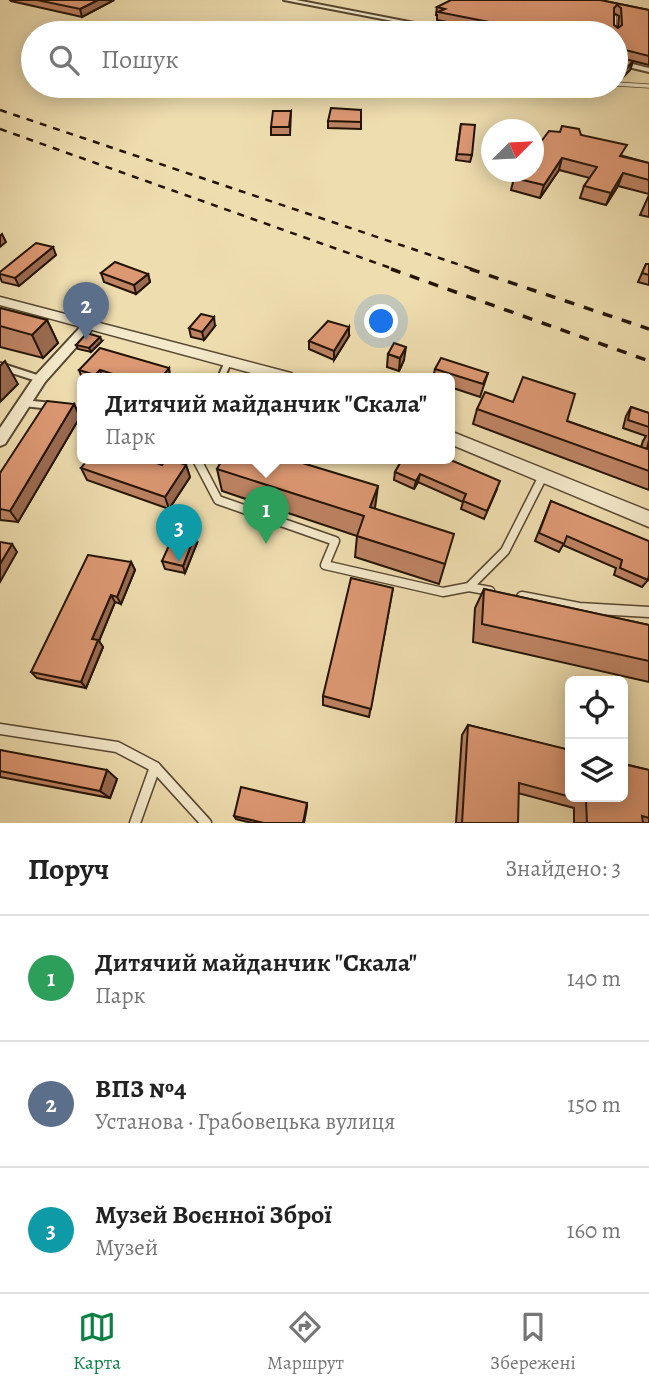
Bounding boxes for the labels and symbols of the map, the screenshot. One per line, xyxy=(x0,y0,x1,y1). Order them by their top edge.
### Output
north arrow xyxy=(481,119,544,182)
pin: 2 xyxy=(63,282,109,340)
your location xyxy=(364,304,398,338)
pin: 1 xyxy=(243,486,289,544)
pin: 3 xyxy=(156,504,202,562)

